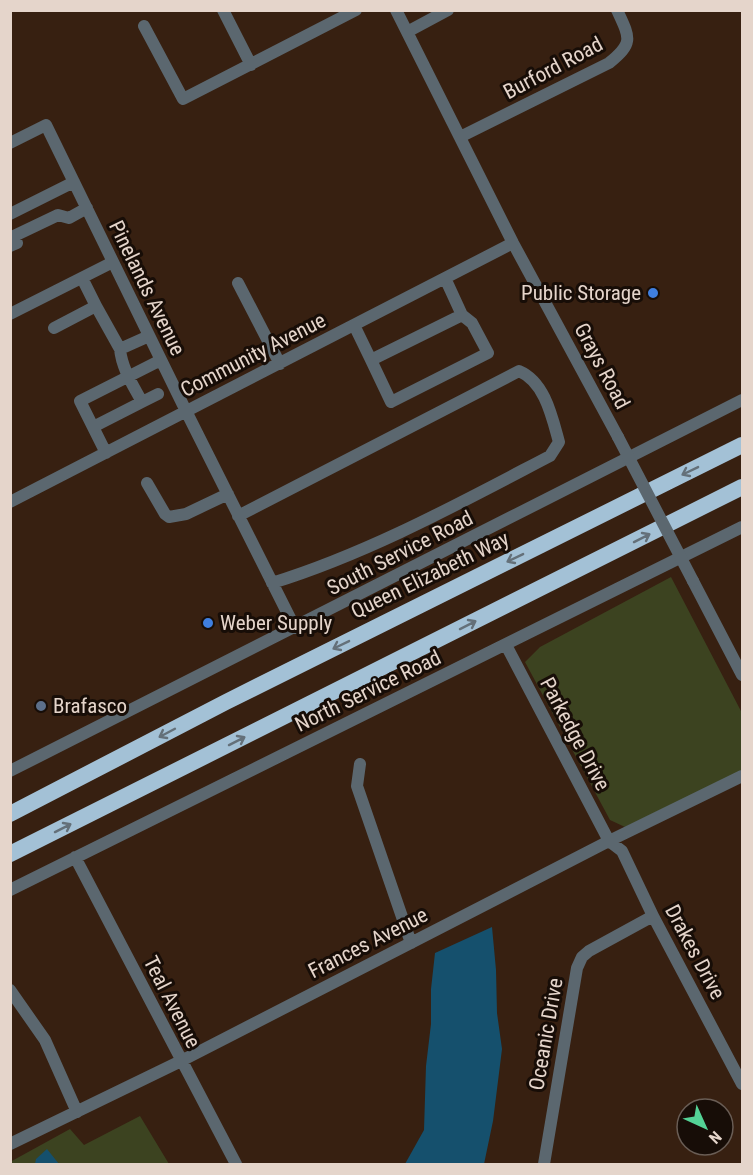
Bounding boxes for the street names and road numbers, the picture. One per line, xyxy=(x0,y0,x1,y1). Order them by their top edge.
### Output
street label: Burford Road xyxy=(499,32,607,104)
street label: Pinelands Avenue xyxy=(104,217,190,359)
street label: Community Avenue xyxy=(177,308,330,402)
street label: Grays Road xyxy=(569,319,635,413)
street label: South Service Road xyxy=(323,506,477,600)
street label: Queen Elizabeth Way xyxy=(347,526,513,624)
street label: North Service Road xyxy=(291,645,445,737)
street label: Parkedge Drive xyxy=(535,673,615,795)
street label: Drakes Drive xyxy=(660,901,730,1003)
street label: Frances Avenue xyxy=(304,903,432,983)
street label: Teal Avenue xyxy=(139,952,205,1052)
street label: Oceanic Drive xyxy=(524,976,568,1092)

